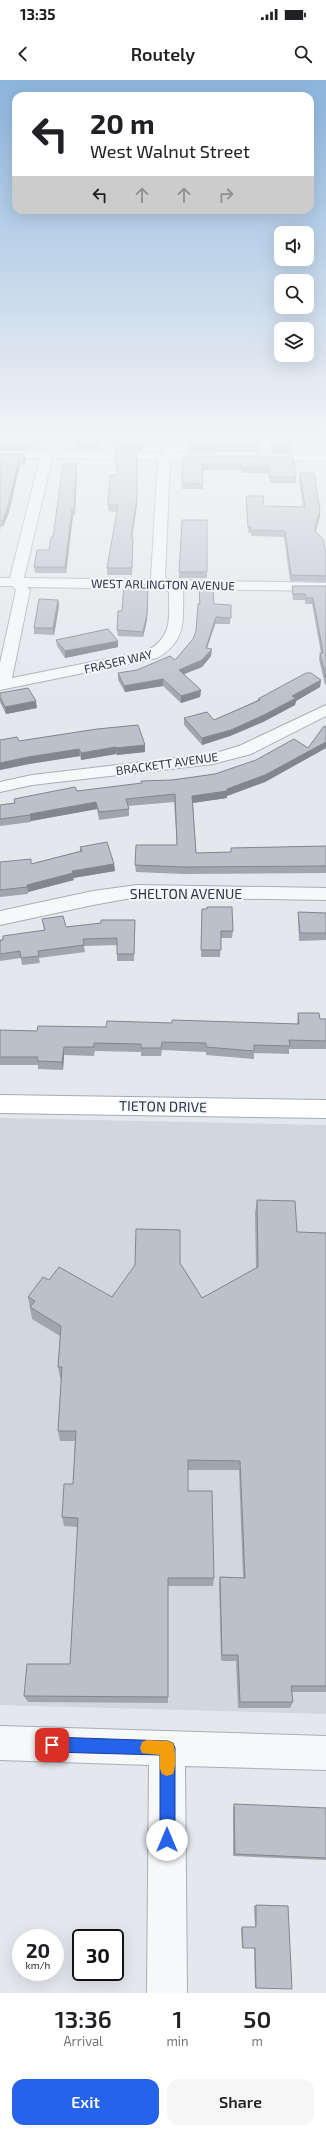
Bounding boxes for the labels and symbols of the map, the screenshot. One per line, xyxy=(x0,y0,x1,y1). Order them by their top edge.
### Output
street label: WEST ARLINGTON AVENUE xyxy=(91,576,235,592)
street label: FRASER WAY xyxy=(83,646,154,676)
street label: BRACKETT AVENUE xyxy=(115,749,219,777)
street label: SHELTON AVENUE xyxy=(130,885,242,902)
street label: TIETON DRIVE xyxy=(119,1097,207,1115)
pin xyxy=(35,1728,69,1762)
position arrow xyxy=(146,1819,188,1861)
speed limit sign: 30 xyxy=(72,1929,124,1981)

